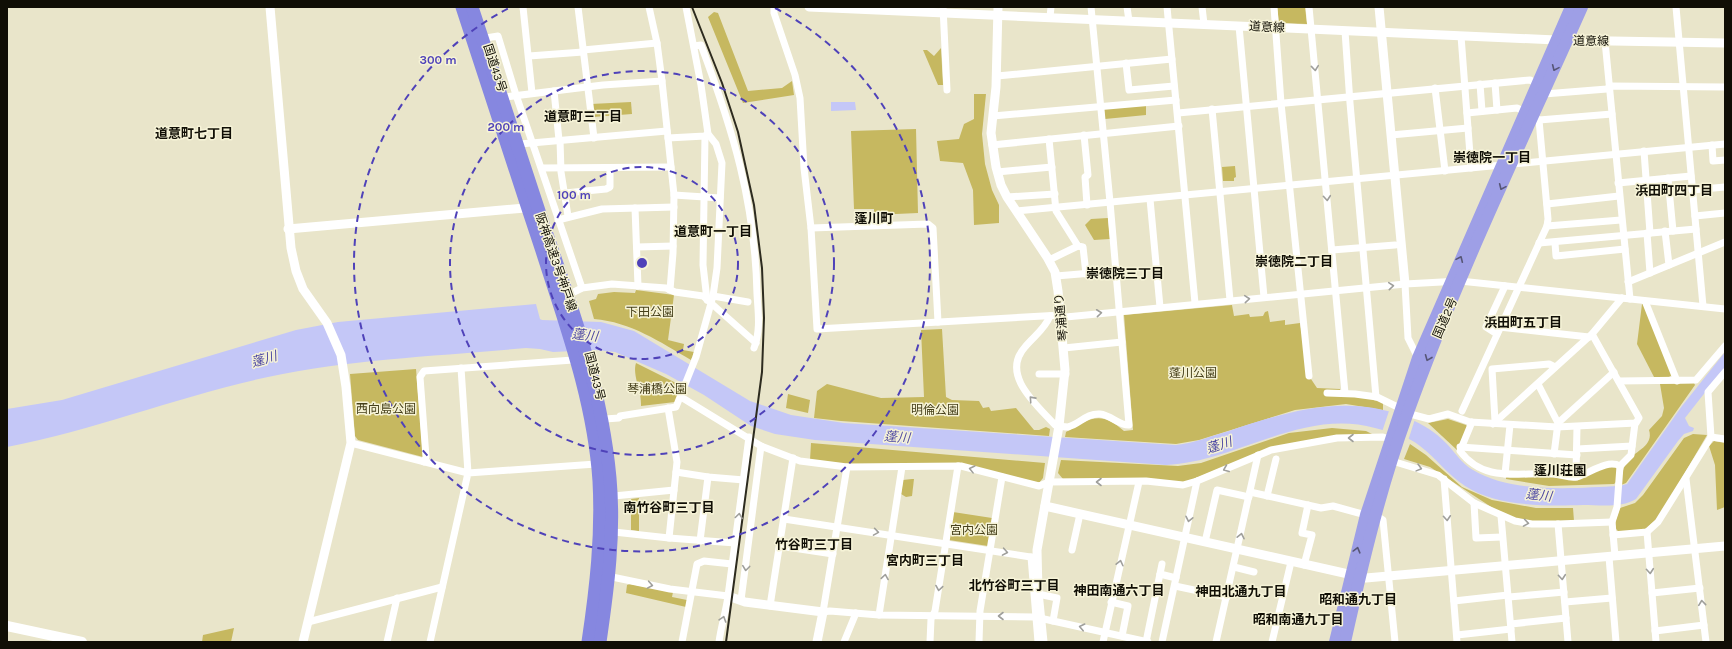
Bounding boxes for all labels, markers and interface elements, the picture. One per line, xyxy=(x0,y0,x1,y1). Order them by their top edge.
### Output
street label: 道意線 xyxy=(1249,19,1285,35)
street label: 道意線 xyxy=(1573,34,1609,48)
street label: 国道43号 xyxy=(481,42,509,94)
text: 300 m xyxy=(419,53,457,67)
one-way arrow xyxy=(1552,64,1560,72)
one-way arrow xyxy=(1310,65,1319,71)
district label: 道意町三丁目 xyxy=(544,109,622,124)
text: 200 m xyxy=(488,120,524,134)
district label: 道意町七丁目 xyxy=(155,126,233,141)
district label: 崇徳院一丁目 xyxy=(1453,150,1531,165)
one-way arrow xyxy=(1499,182,1507,190)
district label: 浜田町四丁目 xyxy=(1635,183,1713,198)
text: 100 m xyxy=(557,188,591,202)
one-way arrow xyxy=(1322,195,1331,201)
street label: 阪神高速3号神戸線 xyxy=(533,211,579,313)
district label: 蓬川町 xyxy=(854,211,894,226)
district label: 道意町一丁目 xyxy=(674,224,752,239)
district label: 崇徳院二丁目 xyxy=(1255,254,1333,269)
centre of rings xyxy=(635,256,649,270)
one-way arrow xyxy=(1455,256,1463,263)
district label: 崇徳院三丁目 xyxy=(1086,266,1164,281)
one-way arrow xyxy=(1388,281,1394,290)
street label: 琴浦通り xyxy=(1052,292,1070,342)
one-way arrow xyxy=(1244,294,1251,303)
street label: 国道2号 xyxy=(1430,295,1460,341)
park label: 下田公園 xyxy=(626,305,674,319)
one-way arrow xyxy=(1096,309,1102,318)
district label: 浜田町五丁目 xyxy=(1484,315,1562,330)
water label: 蓬川 xyxy=(571,326,601,344)
water label: 蓬川 xyxy=(249,348,280,370)
street label: 国道43号 xyxy=(582,350,608,402)
one-way arrow xyxy=(1425,354,1433,361)
park label: 蓬川公園 xyxy=(1169,366,1217,380)
park label: 琴浦橋公園 xyxy=(627,382,687,396)
one-way arrow xyxy=(1029,396,1036,404)
park label: 西向島公園 xyxy=(356,402,416,416)
park label: 明倫公園 xyxy=(911,403,959,417)
water label: 蓬川 xyxy=(884,429,912,446)
water label: 蓬川 xyxy=(1204,433,1236,456)
one-way arrow xyxy=(1348,434,1354,442)
district label: 蓬川荘園 xyxy=(1534,463,1586,478)
one-way arrow xyxy=(1223,464,1231,472)
one-way arrow xyxy=(1415,464,1422,472)
one-way arrow xyxy=(969,465,976,474)
one-way arrow xyxy=(1096,478,1102,486)
water label: 蓬川 xyxy=(1525,486,1555,504)
district label: 南竹谷町三丁目 xyxy=(623,500,715,515)
one-way arrow xyxy=(734,513,743,519)
one-way arrow xyxy=(1442,515,1451,521)
one-way arrow xyxy=(1185,516,1193,523)
one-way arrow xyxy=(1523,518,1529,527)
park label: 宮内公園 xyxy=(950,523,998,537)
one-way arrow xyxy=(873,527,880,536)
one-way arrow xyxy=(1236,533,1244,539)
district label: 竹谷町三丁目 xyxy=(775,537,853,552)
one-way arrow xyxy=(1352,546,1361,553)
one-way arrow xyxy=(1002,548,1008,556)
district label: 宮内町三丁目 xyxy=(886,553,964,568)
one-way arrow xyxy=(1116,560,1124,566)
one-way arrow xyxy=(741,565,750,571)
one-way arrow xyxy=(1645,568,1654,574)
one-way arrow xyxy=(880,574,889,580)
one-way arrow xyxy=(1558,574,1567,580)
district label: 北竹谷町三丁目 xyxy=(968,578,1060,593)
one-way arrow xyxy=(647,580,654,589)
district label: 神田南通六丁目 xyxy=(1073,583,1165,598)
district label: 神田北通九丁目 xyxy=(1195,584,1287,599)
one-way arrow xyxy=(935,585,944,591)
district label: 昭和通九丁目 xyxy=(1319,592,1397,607)
one-way arrow xyxy=(1697,600,1706,606)
one-way arrow xyxy=(998,612,1004,621)
district label: 昭和南通九丁目 xyxy=(1252,612,1344,627)
one-way arrow xyxy=(718,616,727,623)
one-way arrow xyxy=(1079,624,1085,632)

